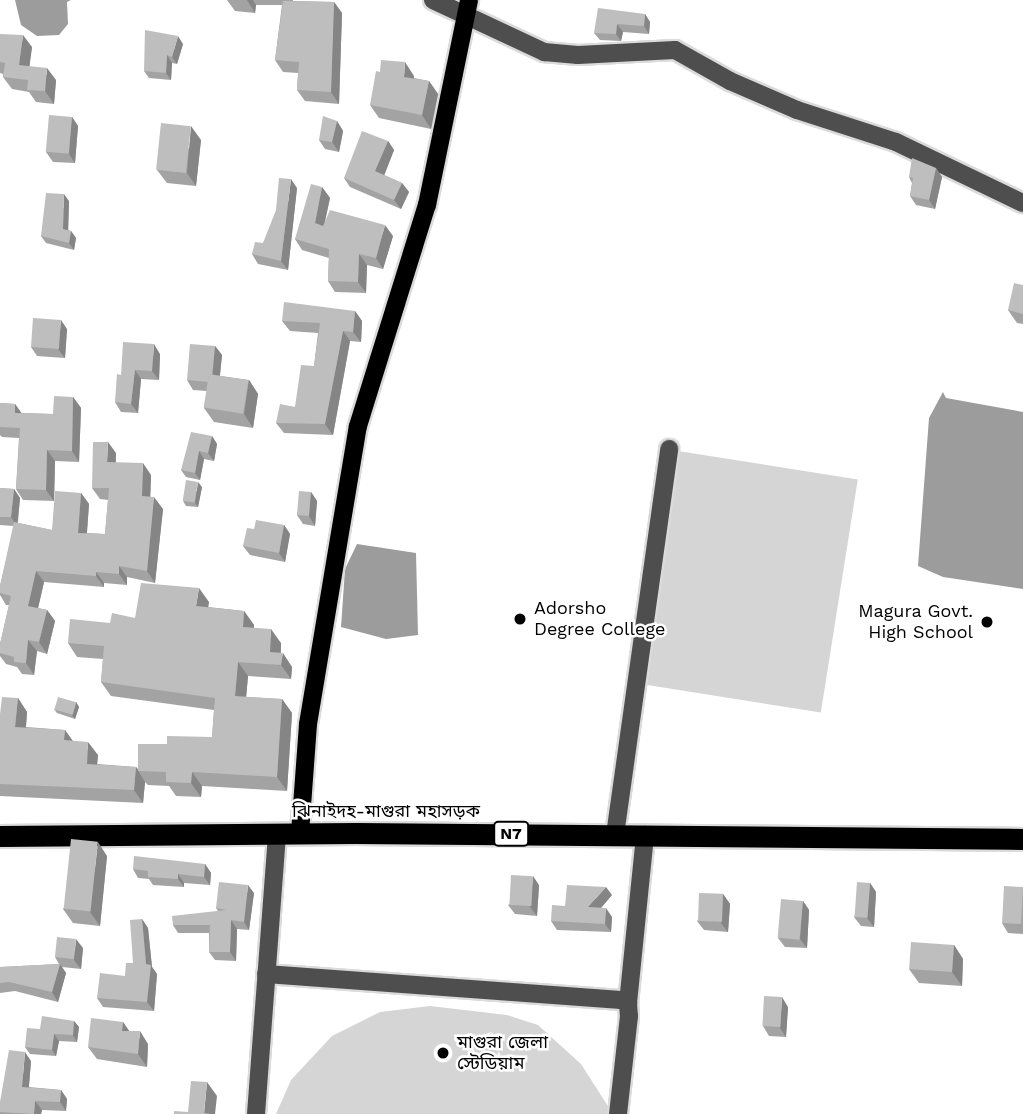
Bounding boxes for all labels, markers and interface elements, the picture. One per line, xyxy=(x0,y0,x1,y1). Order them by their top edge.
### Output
place label: Adorsho Degree College xyxy=(534,598,665,640)
place label: Magura Govt. High School xyxy=(858,601,973,644)
marker: Adorsho Degree College xyxy=(512,611,528,627)
marker: Magura Govt. High School xyxy=(979,614,995,630)
street label: ঝিনাইদহ-মাগুরা মহাসড়ক xyxy=(292,800,480,822)
road number: N7 xyxy=(492,821,530,846)
place label: মাগুরা জেলা স্টেডিয়াম xyxy=(457,1032,548,1074)
marker: মাগুরা জেলা স্টেডিয়াম xyxy=(435,1045,451,1061)

